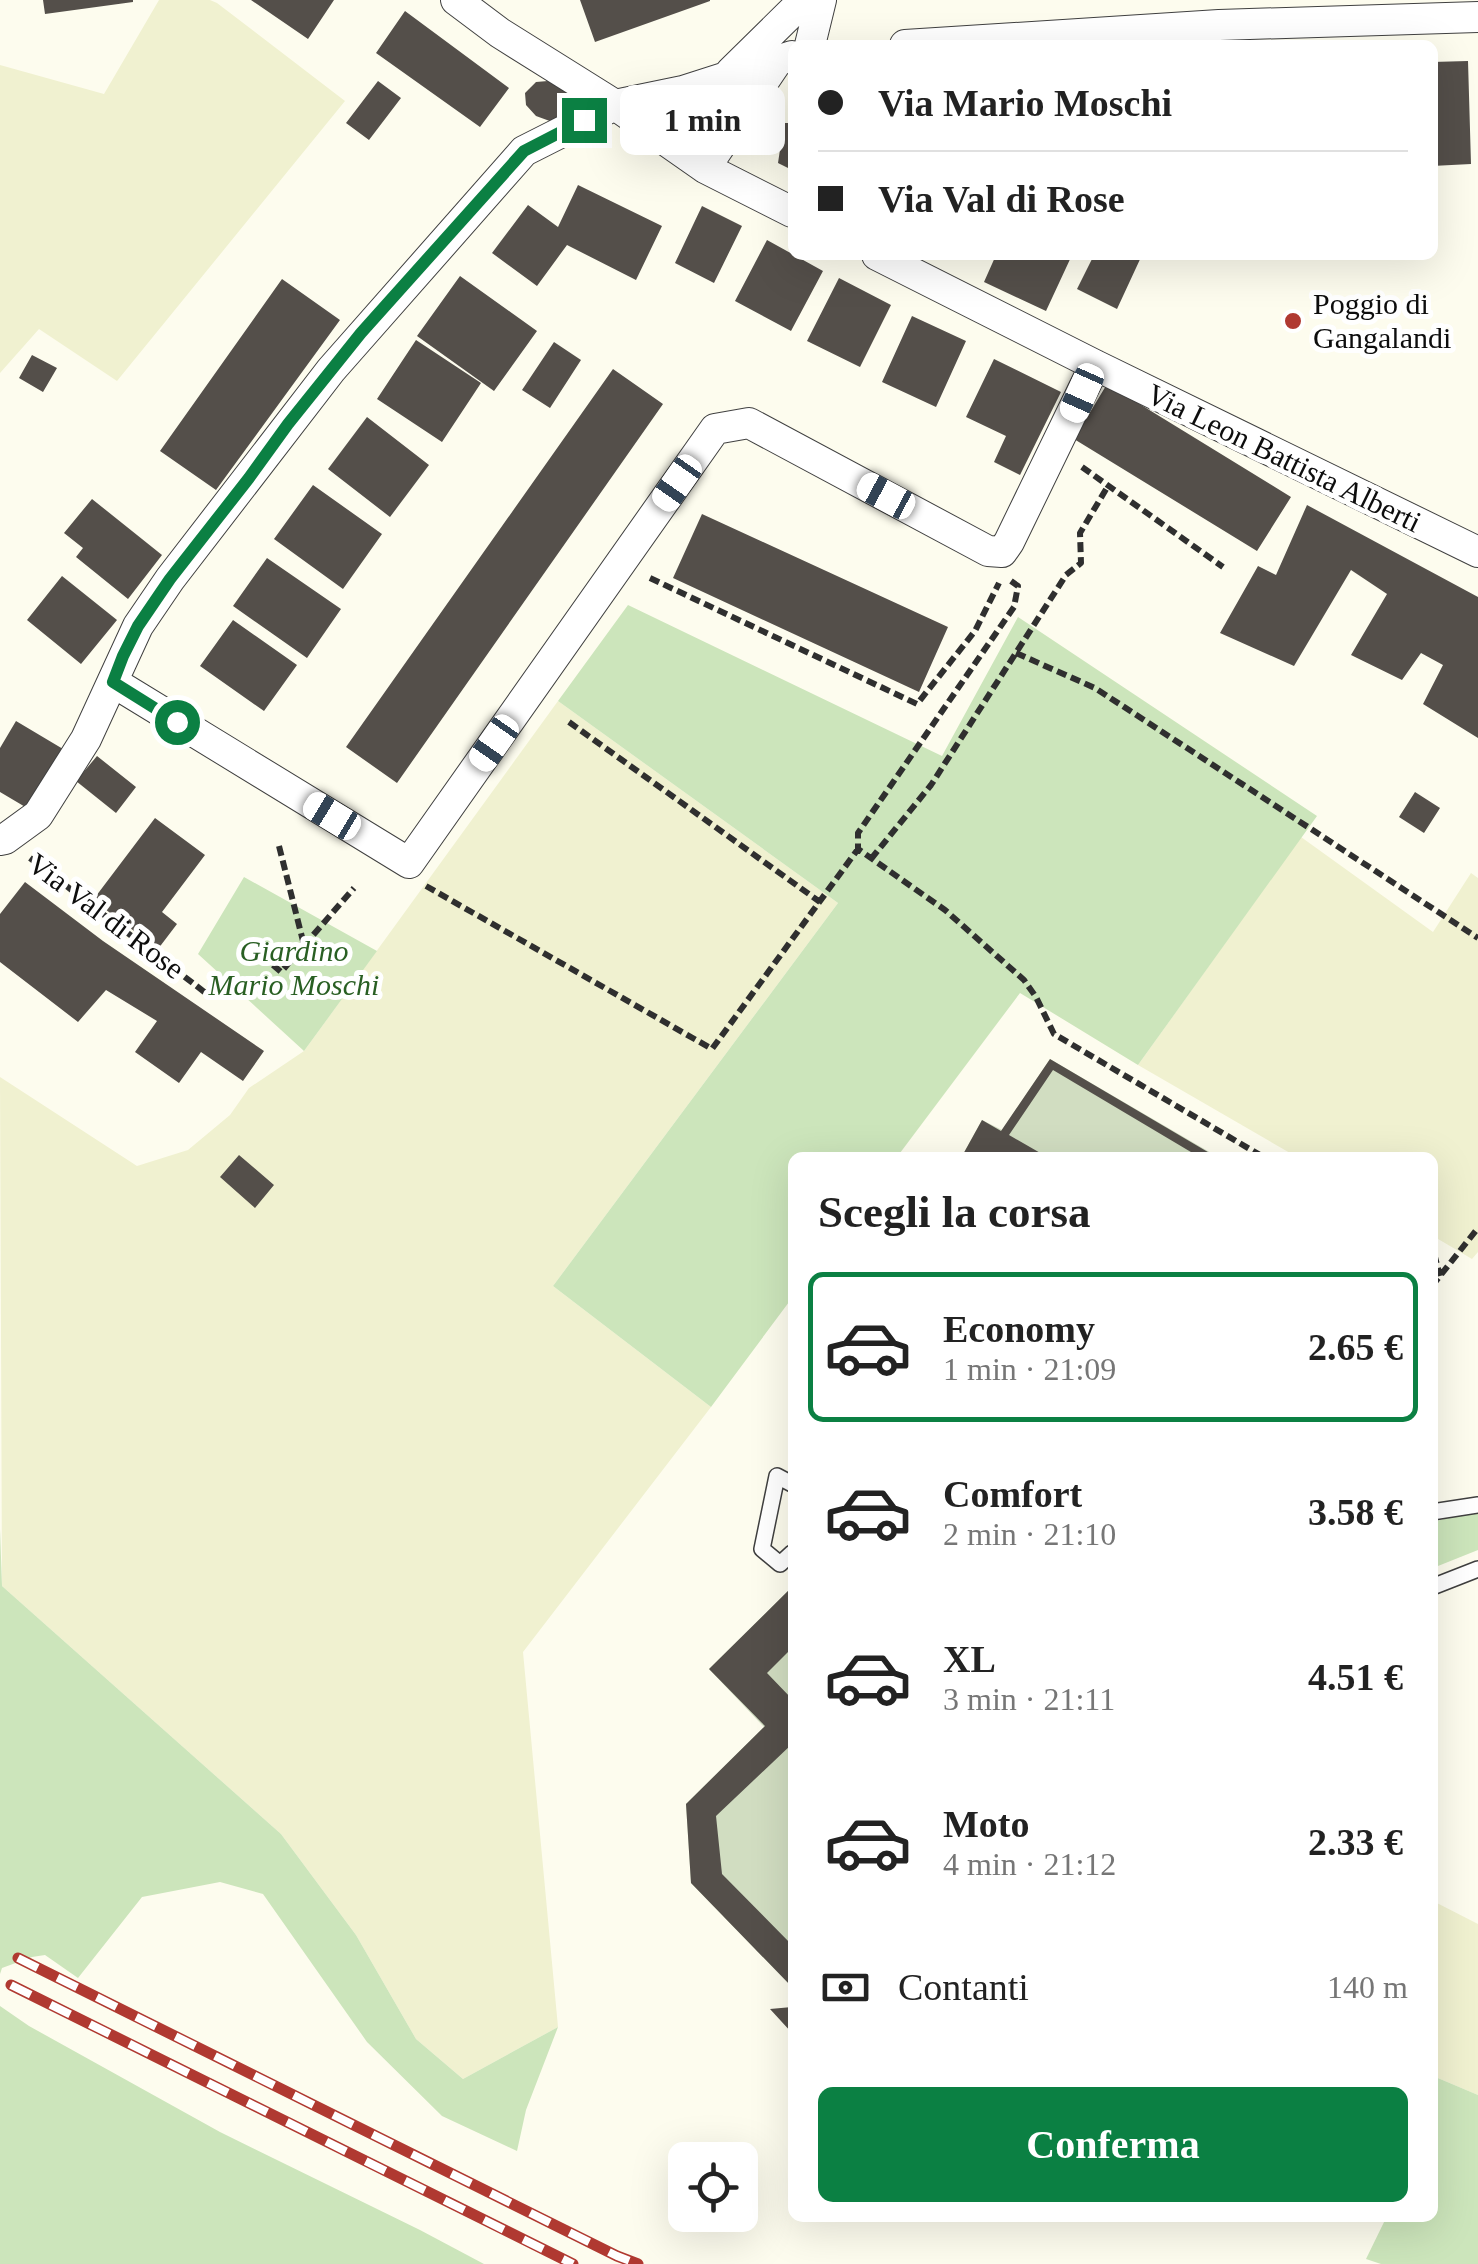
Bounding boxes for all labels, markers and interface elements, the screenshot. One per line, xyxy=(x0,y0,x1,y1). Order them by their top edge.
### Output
text: Via Mario Moschi xyxy=(878,82,1172,124)
callout: 1 min xyxy=(619,85,784,155)
route end xyxy=(562,98,607,143)
text: 1 min xyxy=(664,102,741,138)
text: Via Val di Rose xyxy=(878,178,1125,220)
place label: Poggio di Gangalandi xyxy=(1313,287,1451,354)
marker: Poggio di Gangalandi xyxy=(1282,310,1304,332)
car xyxy=(1056,359,1108,427)
street label: Via Leon Battista Alberti xyxy=(1142,377,1427,538)
car xyxy=(648,450,706,516)
car xyxy=(852,469,920,523)
route start xyxy=(155,700,200,745)
car xyxy=(465,710,523,776)
car xyxy=(299,788,365,844)
street label: Via Val di Rose xyxy=(22,846,191,985)
park label: Giardino Mario Moschi xyxy=(208,934,379,1001)
text: Scegli la corsa xyxy=(818,1187,1090,1237)
icon: car xyxy=(823,1302,913,1392)
text: Economy xyxy=(943,1308,1095,1350)
text: 2.65 € xyxy=(1308,1326,1403,1368)
text: 1 min · 21:09 xyxy=(943,1351,1116,1387)
icon: car xyxy=(823,1467,913,1557)
text: Comfort xyxy=(943,1473,1082,1515)
text: 3.58 € xyxy=(1308,1491,1403,1533)
text: 2 min · 21:10 xyxy=(943,1516,1116,1552)
icon: car xyxy=(823,1632,913,1722)
text: XL xyxy=(943,1638,996,1680)
text: 4.51 € xyxy=(1308,1656,1403,1698)
text: 3 min · 21:11 xyxy=(943,1681,1115,1717)
icon: car xyxy=(823,1797,913,1887)
text: Moto xyxy=(943,1803,1030,1845)
text: 2.33 € xyxy=(1308,1821,1403,1863)
text: 4 min · 21:12 xyxy=(943,1846,1116,1882)
icon: cash xyxy=(818,1960,873,2015)
text: Contanti xyxy=(898,1966,1029,2008)
text: 140 m xyxy=(1327,1969,1408,2005)
button: Conferma xyxy=(818,2087,1408,2202)
map controls xyxy=(668,2142,758,2232)
button: locate xyxy=(668,2142,758,2232)

